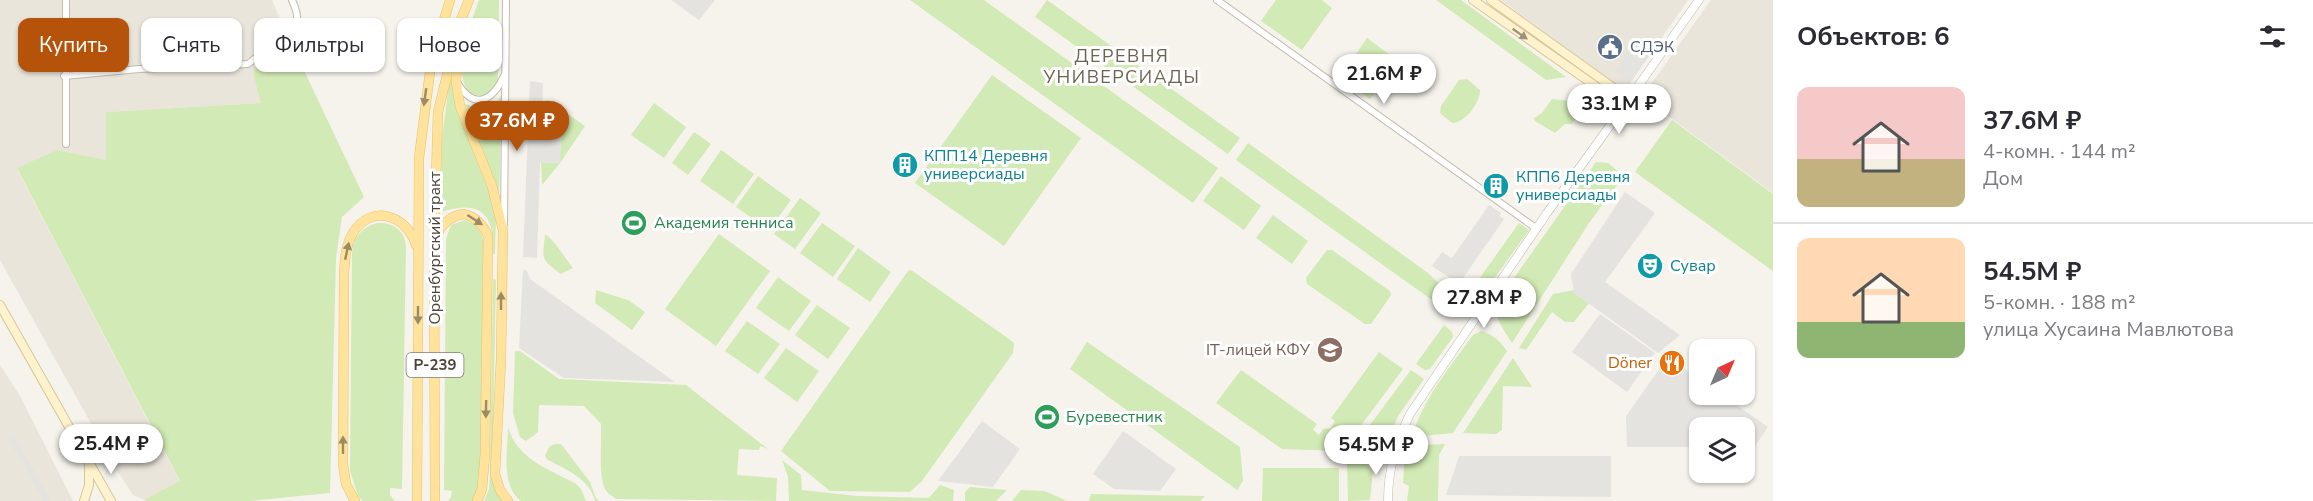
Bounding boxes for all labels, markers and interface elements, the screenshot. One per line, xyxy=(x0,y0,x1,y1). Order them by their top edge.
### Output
chip: Купить xyxy=(18,18,129,72)
chip: Снять xyxy=(141,18,242,72)
chip: Фильтры xyxy=(254,18,385,72)
chip: Новое xyxy=(397,18,502,72)
text: Объектов: 6 xyxy=(1797,19,1950,54)
icon: filters xyxy=(2256,20,2289,53)
one-way arrow xyxy=(1512,28,1528,40)
public building icon: СДЭК xyxy=(1595,32,1625,62)
place label: СДЭК xyxy=(1630,36,1675,58)
district label: ДЕРЕВНЯ УНИВЕРСИАДЫ xyxy=(1043,44,1200,89)
pin: 21.6M ₽ xyxy=(1329,54,1439,105)
text: 21.6M ₽ xyxy=(1346,60,1422,87)
pin: 33.1M ₽ xyxy=(1564,84,1674,135)
one-way arrow xyxy=(421,88,430,107)
text: 33.1M ₽ xyxy=(1581,90,1657,117)
pin: 37.6M ₽ xyxy=(462,101,572,152)
text: 37.6M ₽ xyxy=(1983,103,2081,138)
text: 37.6M ₽ xyxy=(479,107,555,134)
icon: home xyxy=(1845,111,1917,183)
text: 4-комн. · 144 m² xyxy=(1983,138,2136,165)
place label: КПП14 Деревня универсиады xyxy=(924,145,1048,185)
building icon: КПП14 Деревня универсиады xyxy=(890,150,920,180)
text: Дом xyxy=(1983,165,2023,192)
place label: КПП6 Деревня универсиады xyxy=(1516,166,1630,206)
street label: Оренбургский тракт xyxy=(424,171,446,325)
building icon: КПП6 Деревня универсиады xyxy=(1481,171,1511,201)
sports icon: Академия тенниса xyxy=(619,208,649,238)
place label: Академия тенниса xyxy=(654,212,794,234)
one-way arrow xyxy=(466,215,483,226)
one-way arrow xyxy=(343,241,352,260)
theatre icon: Сувар xyxy=(1635,251,1665,281)
text: 54.5M ₽ xyxy=(1983,254,2081,289)
place label: Сувар xyxy=(1670,255,1716,277)
icon: home xyxy=(1845,262,1917,334)
pin: 27.8M ₽ xyxy=(1429,278,1539,329)
text: 27.8M ₽ xyxy=(1446,284,1522,311)
text: 5-комн. · 188 m² xyxy=(1983,289,2136,316)
one-way arrow xyxy=(496,292,506,311)
one-way arrow xyxy=(413,306,423,325)
text: улица Хусаина Мавлютова xyxy=(1983,316,2234,343)
school or university icon: IT-лицей КФУ xyxy=(1315,335,1345,365)
place label: IT-лицей КФУ xyxy=(1206,339,1311,361)
north arrow xyxy=(1689,339,1755,405)
map controls xyxy=(1689,339,1755,483)
restaurant icon: Döner xyxy=(1657,348,1687,378)
place label: Döner xyxy=(1608,352,1652,374)
road number: Р-239 xyxy=(406,353,464,377)
one-way arrow xyxy=(481,400,491,419)
sports icon: Буревестник xyxy=(1032,402,1062,432)
place label: Буревестник xyxy=(1066,406,1163,428)
button: layers xyxy=(1689,417,1755,483)
pin: 25.4M ₽ xyxy=(56,424,166,475)
pin: 54.5M ₽ xyxy=(1321,425,1431,476)
text: 25.4M ₽ xyxy=(73,430,149,457)
text: 54.5M ₽ xyxy=(1338,431,1414,458)
one-way arrow xyxy=(338,436,347,455)

